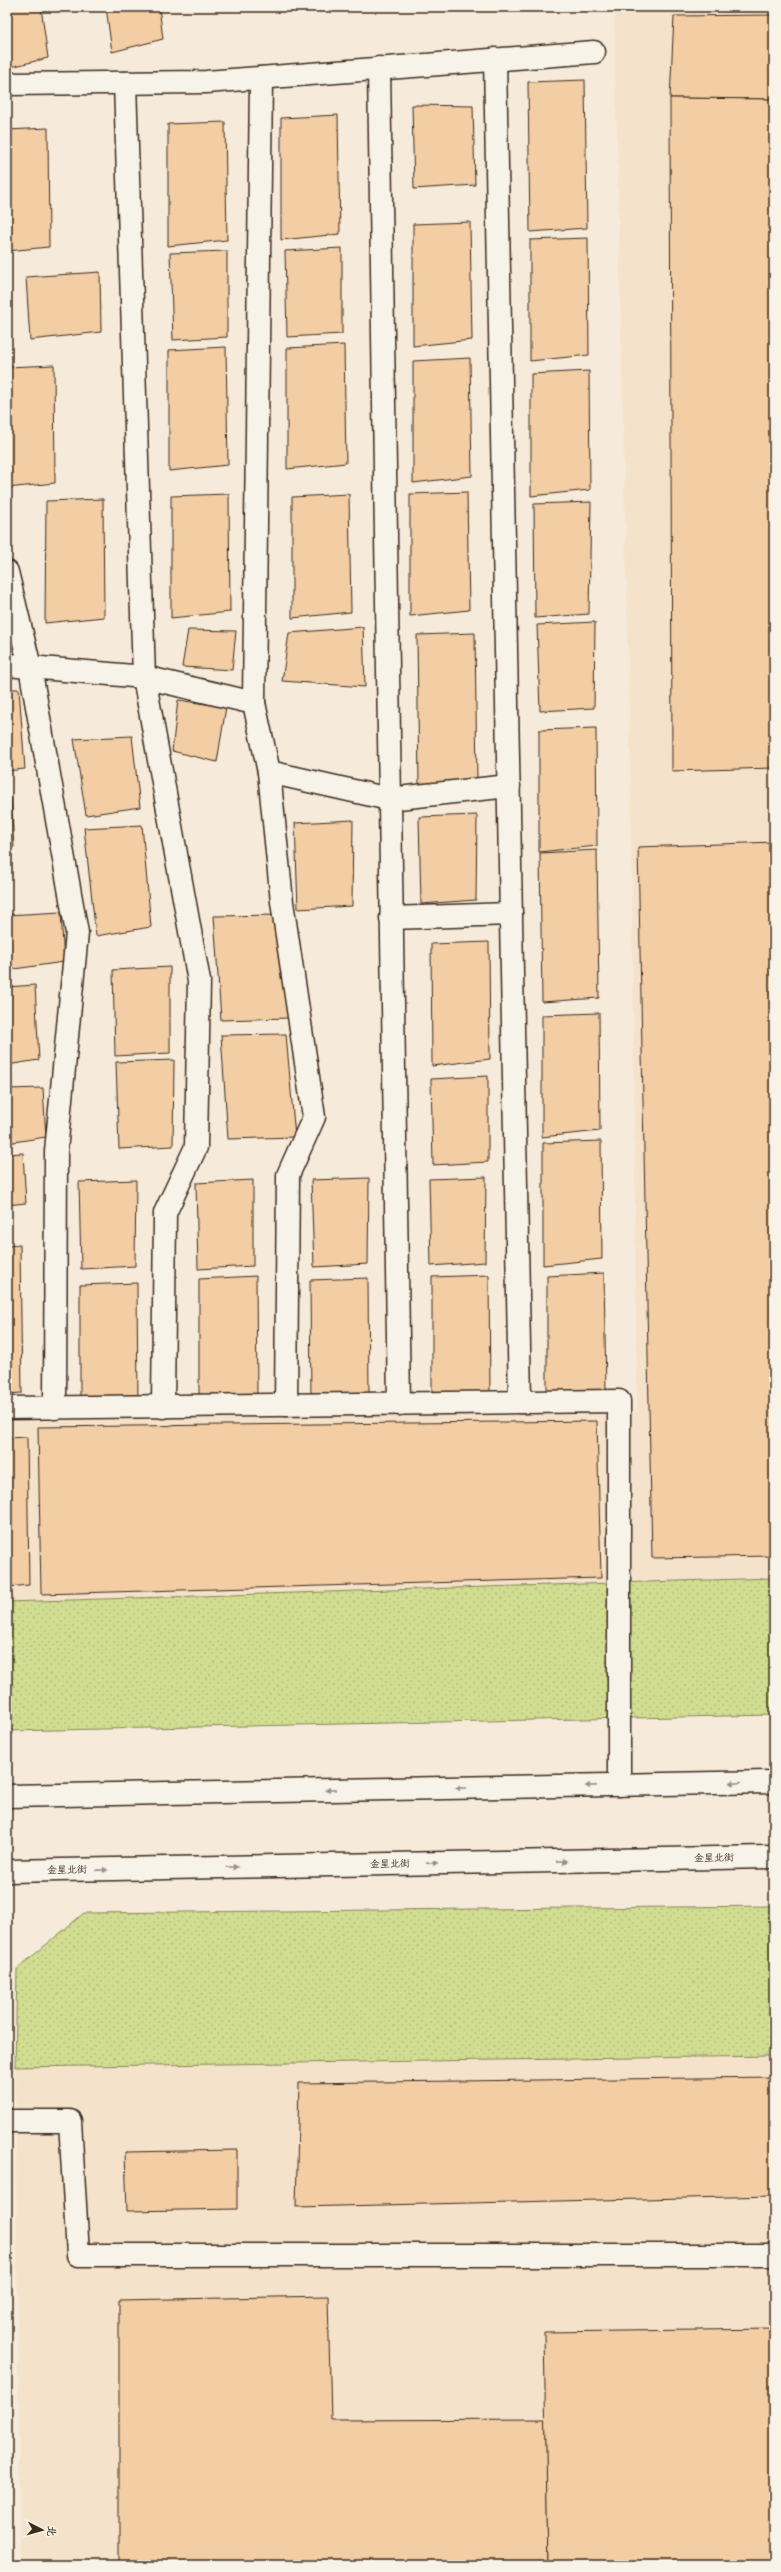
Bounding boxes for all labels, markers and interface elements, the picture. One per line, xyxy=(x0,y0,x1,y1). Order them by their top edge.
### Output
one-way arrow xyxy=(728,1780,741,1786)
one-way arrow xyxy=(585,1782,597,1789)
one-way arrow xyxy=(454,1785,467,1791)
one-way arrow xyxy=(324,1787,337,1793)
street label: 金星北街 xyxy=(694,1850,734,1866)
street label: 金星北街 xyxy=(370,1856,410,1872)
one-way arrow xyxy=(556,1858,569,1864)
one-way arrow xyxy=(426,1860,439,1866)
street label: 金星北街 xyxy=(47,1862,87,1878)
one-way arrow xyxy=(226,1864,239,1870)
one-way arrow xyxy=(96,1866,108,1873)
north arrow xyxy=(22,2510,62,2550)
text: 北 xyxy=(41,2525,60,2537)

